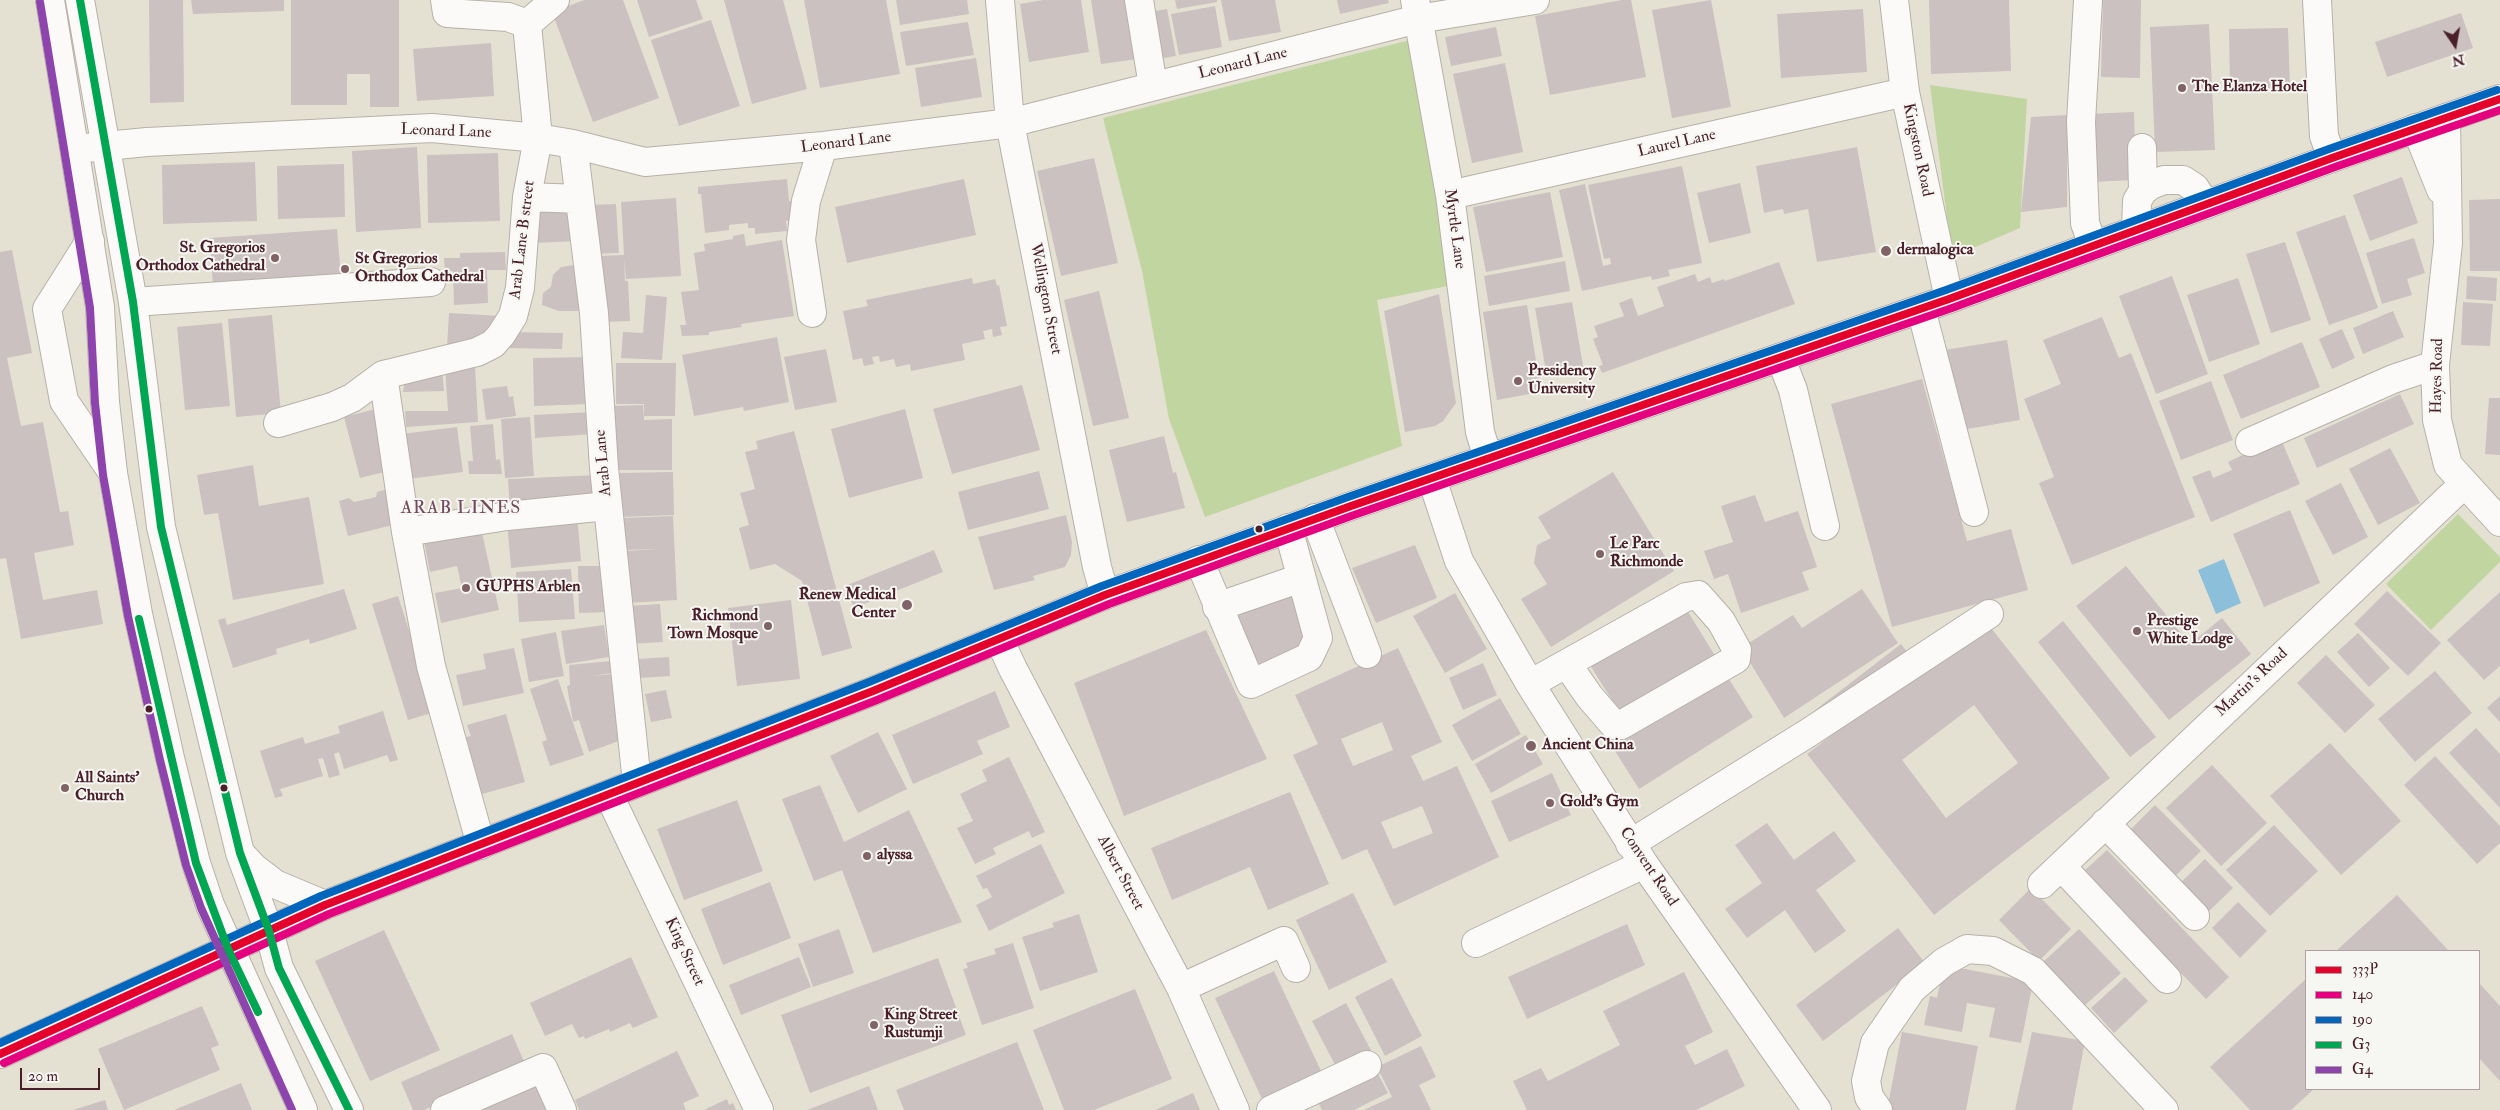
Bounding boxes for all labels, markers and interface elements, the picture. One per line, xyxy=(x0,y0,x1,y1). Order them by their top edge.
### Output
north arrow xyxy=(2430,20,2480,70)
street label: Leonard Lane xyxy=(1197,44,1289,84)
text: N xyxy=(2450,51,2466,70)
place label: The Elanza Hotel xyxy=(2192,78,2307,98)
marker: The Elanza Hotel xyxy=(2176,82,2188,94)
street label: Kingston Road xyxy=(1898,102,1936,198)
street label: Leonard Lane xyxy=(400,121,492,143)
street label: Laurel Lane xyxy=(1636,126,1718,162)
street label: Leonard Lane xyxy=(800,128,892,158)
street label: Arab Lane B street xyxy=(506,180,540,300)
street label: Myrtle Lane xyxy=(1439,188,1469,270)
place label: St. Gregorios Orthodox Cathedral xyxy=(136,239,265,277)
place label: dermalogica xyxy=(1897,241,1973,261)
street label: Wellington Street xyxy=(1025,242,1065,356)
marker: dermalogica xyxy=(1879,244,1893,258)
place label: St Gregorios Orthodox Cathedral xyxy=(355,250,484,288)
marker: St. Gregorios Orthodox Cathedral xyxy=(269,252,281,264)
marker: St Gregorios Orthodox Cathedral xyxy=(339,263,351,275)
street label: Hayes Road xyxy=(2428,338,2448,414)
place label: Presidency University xyxy=(1528,362,1596,400)
marker: Presidency University xyxy=(1512,375,1524,387)
street label: Arab Lane xyxy=(592,429,616,497)
district label: ARAB LINES xyxy=(399,498,523,520)
unlabelled marker xyxy=(1254,524,1264,534)
place label: Le Parc Richmonde xyxy=(1610,535,1683,573)
marker: Le Parc Richmonde xyxy=(1594,548,1606,560)
place label: GUPHS Arblen xyxy=(476,578,580,598)
marker: GUPHS Arblen xyxy=(460,582,472,594)
place label: Renew Medical Center xyxy=(799,586,896,624)
marker: Renew Medical Center xyxy=(900,598,914,612)
place label: Richmond Town Mosque xyxy=(667,607,758,645)
place label: Prestige White Lodge xyxy=(2147,612,2233,650)
marker: Richmond Town Mosque xyxy=(762,620,774,632)
marker: Prestige White Lodge xyxy=(2131,625,2143,637)
street label: Martin's Road xyxy=(2212,645,2292,721)
unlabelled marker xyxy=(144,704,154,714)
place label: Ancient China xyxy=(1542,736,1634,756)
marker: Ancient China xyxy=(1524,739,1538,753)
place label: All Saints' Church xyxy=(75,769,139,807)
marker: All Saints' Church xyxy=(59,782,71,794)
unlabelled marker xyxy=(219,783,229,793)
place label: Gold's Gym xyxy=(1560,793,1639,813)
marker: Gold's Gym xyxy=(1544,797,1556,809)
street label: Convent Road xyxy=(1615,824,1681,910)
street label: Albert Street xyxy=(1092,832,1148,914)
place label: alyssa xyxy=(877,846,912,866)
marker: alyssa xyxy=(861,850,873,862)
street label: King Street xyxy=(660,915,708,989)
legend xyxy=(2305,950,2480,1090)
text: 333P xyxy=(2352,960,2378,979)
text: 140 xyxy=(2352,985,2373,1004)
place label: King Street Rustumji xyxy=(884,1006,957,1044)
text: 190 xyxy=(2352,1010,2373,1029)
marker: King Street Rustumji xyxy=(868,1019,880,1031)
text: G3 xyxy=(2352,1035,2370,1054)
scale bar xyxy=(22,1058,102,1090)
text: G4 xyxy=(2352,1060,2373,1079)
text: 20 m xyxy=(28,1067,58,1086)

